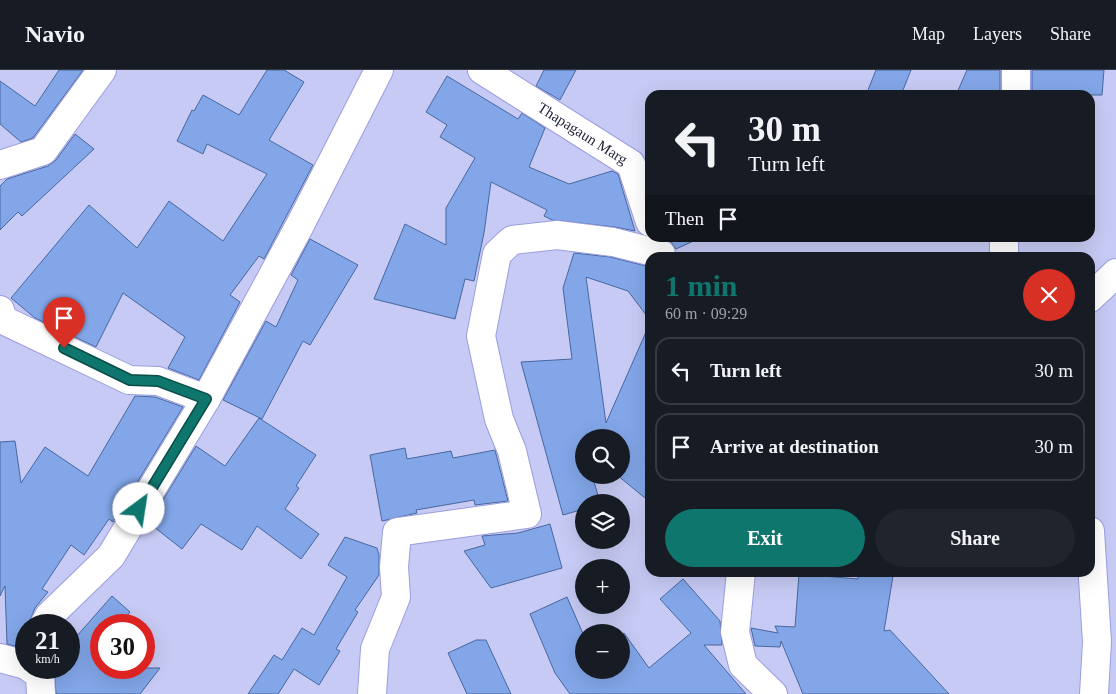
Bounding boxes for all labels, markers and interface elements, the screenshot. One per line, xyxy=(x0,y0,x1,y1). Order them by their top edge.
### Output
text: Navio xyxy=(25,21,85,47)
text: Map xyxy=(912,24,945,44)
text: Layers xyxy=(973,24,1022,44)
text: Share xyxy=(1050,24,1091,44)
street label: Thapagaun Marg xyxy=(535,99,631,168)
icon: left xyxy=(665,110,730,175)
text: 30 m xyxy=(748,110,821,149)
text: Turn left xyxy=(748,151,825,176)
icon: arrive xyxy=(714,205,742,233)
text: Then xyxy=(665,208,704,229)
text: 1 min xyxy=(665,269,738,302)
button: close xyxy=(1023,269,1075,321)
pin xyxy=(43,297,85,348)
icon: arrive xyxy=(50,304,78,332)
text: 60 m · 09:29 xyxy=(665,305,747,322)
icon: left xyxy=(667,357,695,385)
text: Turn left xyxy=(710,360,782,381)
text: 30 m xyxy=(1034,360,1073,381)
map controls xyxy=(575,429,630,679)
button: search xyxy=(575,429,630,484)
icon: arrive xyxy=(667,433,695,461)
text: Arrive at destination xyxy=(710,436,879,457)
text: 30 m xyxy=(1034,436,1073,457)
position arrow xyxy=(112,482,164,534)
button: layers xyxy=(575,494,630,549)
button: Exit xyxy=(665,509,865,567)
button: Share xyxy=(875,509,1075,567)
button: + xyxy=(575,559,630,614)
speed limit sign: 30 xyxy=(90,614,155,679)
button: − xyxy=(575,624,630,679)
text: 21 xyxy=(35,627,60,654)
text: km/h xyxy=(35,652,60,666)

